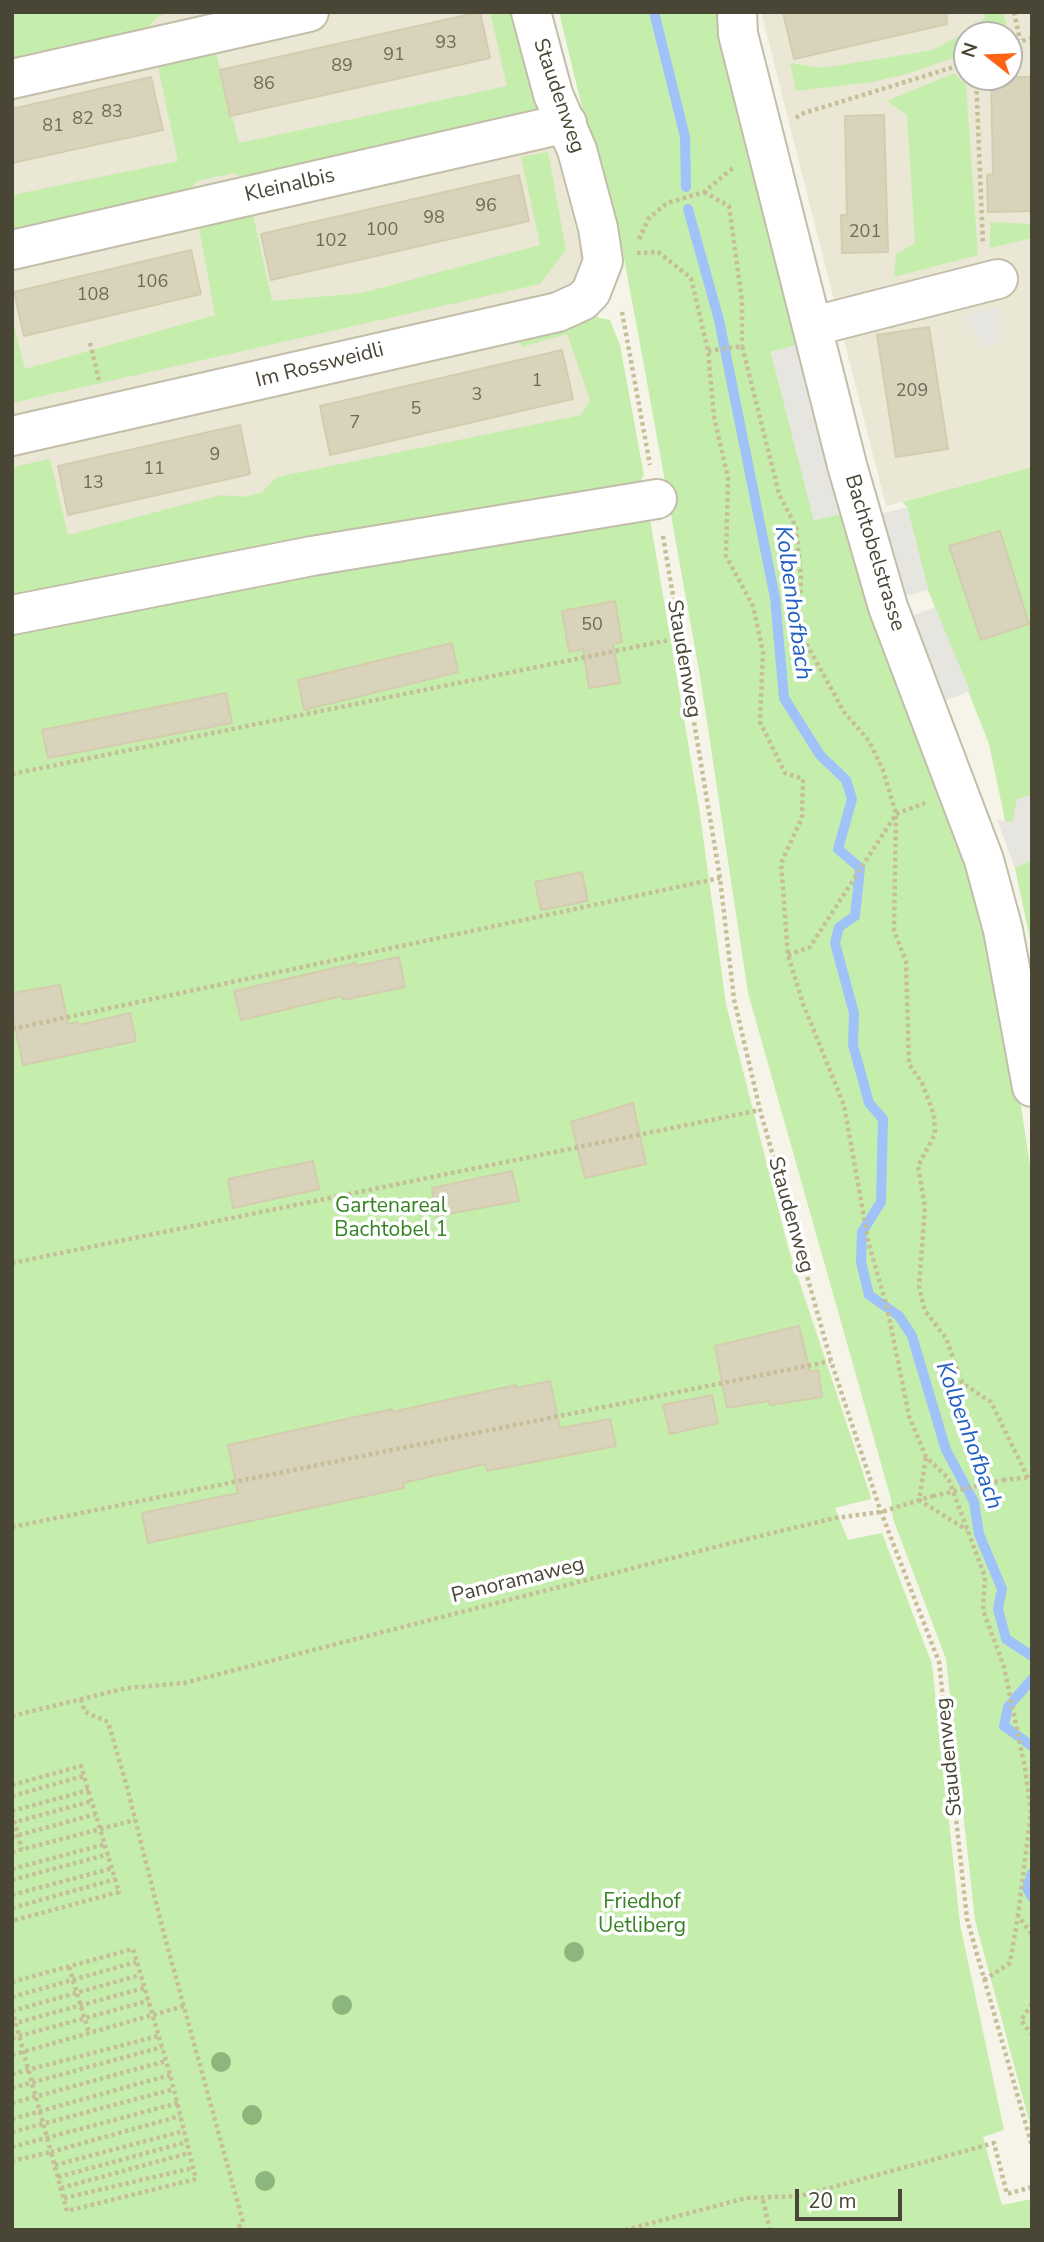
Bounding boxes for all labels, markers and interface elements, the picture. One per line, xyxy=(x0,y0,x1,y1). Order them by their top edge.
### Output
north arrow xyxy=(953,21,1023,91)
house number: 93 xyxy=(435,33,457,55)
street label: Staudenweg xyxy=(527,35,589,157)
text: N xyxy=(955,39,984,61)
house number: 91 xyxy=(383,45,405,67)
house number: 89 xyxy=(331,56,353,78)
house number: 86 xyxy=(253,74,275,96)
house number: 83 xyxy=(101,102,123,124)
house number: 82 xyxy=(72,109,94,131)
house number: 81 xyxy=(42,116,64,138)
street label: Kleinalbis xyxy=(242,163,338,209)
house number: 96 xyxy=(475,196,497,218)
house number: 98 xyxy=(423,208,445,230)
house number: 100 xyxy=(366,220,398,242)
house number: 201 xyxy=(849,222,881,244)
house number: 102 xyxy=(315,231,347,253)
house number: 106 xyxy=(136,272,168,294)
house number: 108 xyxy=(77,285,109,307)
street label: Im Rossweidli xyxy=(253,338,387,394)
house number: 1 xyxy=(532,371,542,393)
house number: 209 xyxy=(896,381,928,403)
house number: 3 xyxy=(472,385,482,407)
house number: 5 xyxy=(411,399,421,421)
house number: 7 xyxy=(350,413,360,435)
house number: 9 xyxy=(210,445,220,467)
house number: 11 xyxy=(143,459,165,481)
street label: Bachtobelstrasse xyxy=(838,472,910,634)
house number: 13 xyxy=(82,473,104,495)
water label: Kolbenhofbach xyxy=(768,524,816,682)
street label: Staudenweg xyxy=(660,598,706,720)
house number: 50 xyxy=(581,615,603,637)
street label: Staudenweg xyxy=(761,1154,819,1276)
park label: Gartenareal Bachtobel 1 xyxy=(334,1194,448,1244)
water label: Kolbenhofbach xyxy=(929,1358,1007,1514)
street label: Panoramaweg xyxy=(449,1552,587,1610)
street label: Staudenweg xyxy=(931,1696,969,1818)
park label: Friedhof Uetliberg xyxy=(598,1890,686,1940)
scale bar xyxy=(799,2176,906,2220)
text: 20 m xyxy=(808,2187,857,2215)

